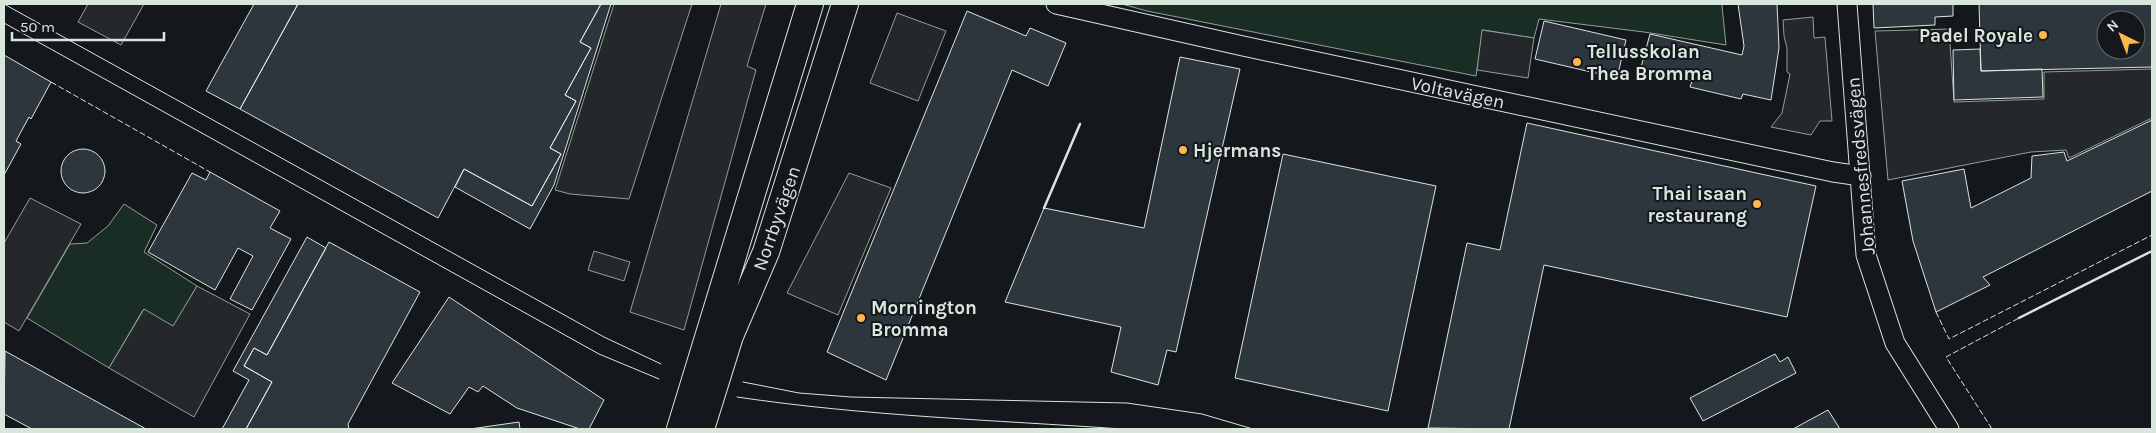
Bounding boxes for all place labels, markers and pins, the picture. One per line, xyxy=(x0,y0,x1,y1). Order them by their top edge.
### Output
place label: Padel Royale xyxy=(1919,25,2033,47)
marker: Padel Royale xyxy=(2037,29,2049,41)
place label: Tellusskolan Thea Bromma xyxy=(1587,41,1713,85)
marker: Tellusskolan Thea Bromma xyxy=(1571,56,1583,68)
place label: Hjermans xyxy=(1193,140,1281,162)
marker: Hjermans xyxy=(1177,144,1189,156)
place label: Thai isaan restaurang xyxy=(1647,183,1747,227)
marker: Thai isaan restaurang xyxy=(1751,198,1763,210)
place label: Mornington Bromma xyxy=(871,297,977,341)
marker: Mornington Bromma xyxy=(855,312,867,324)

